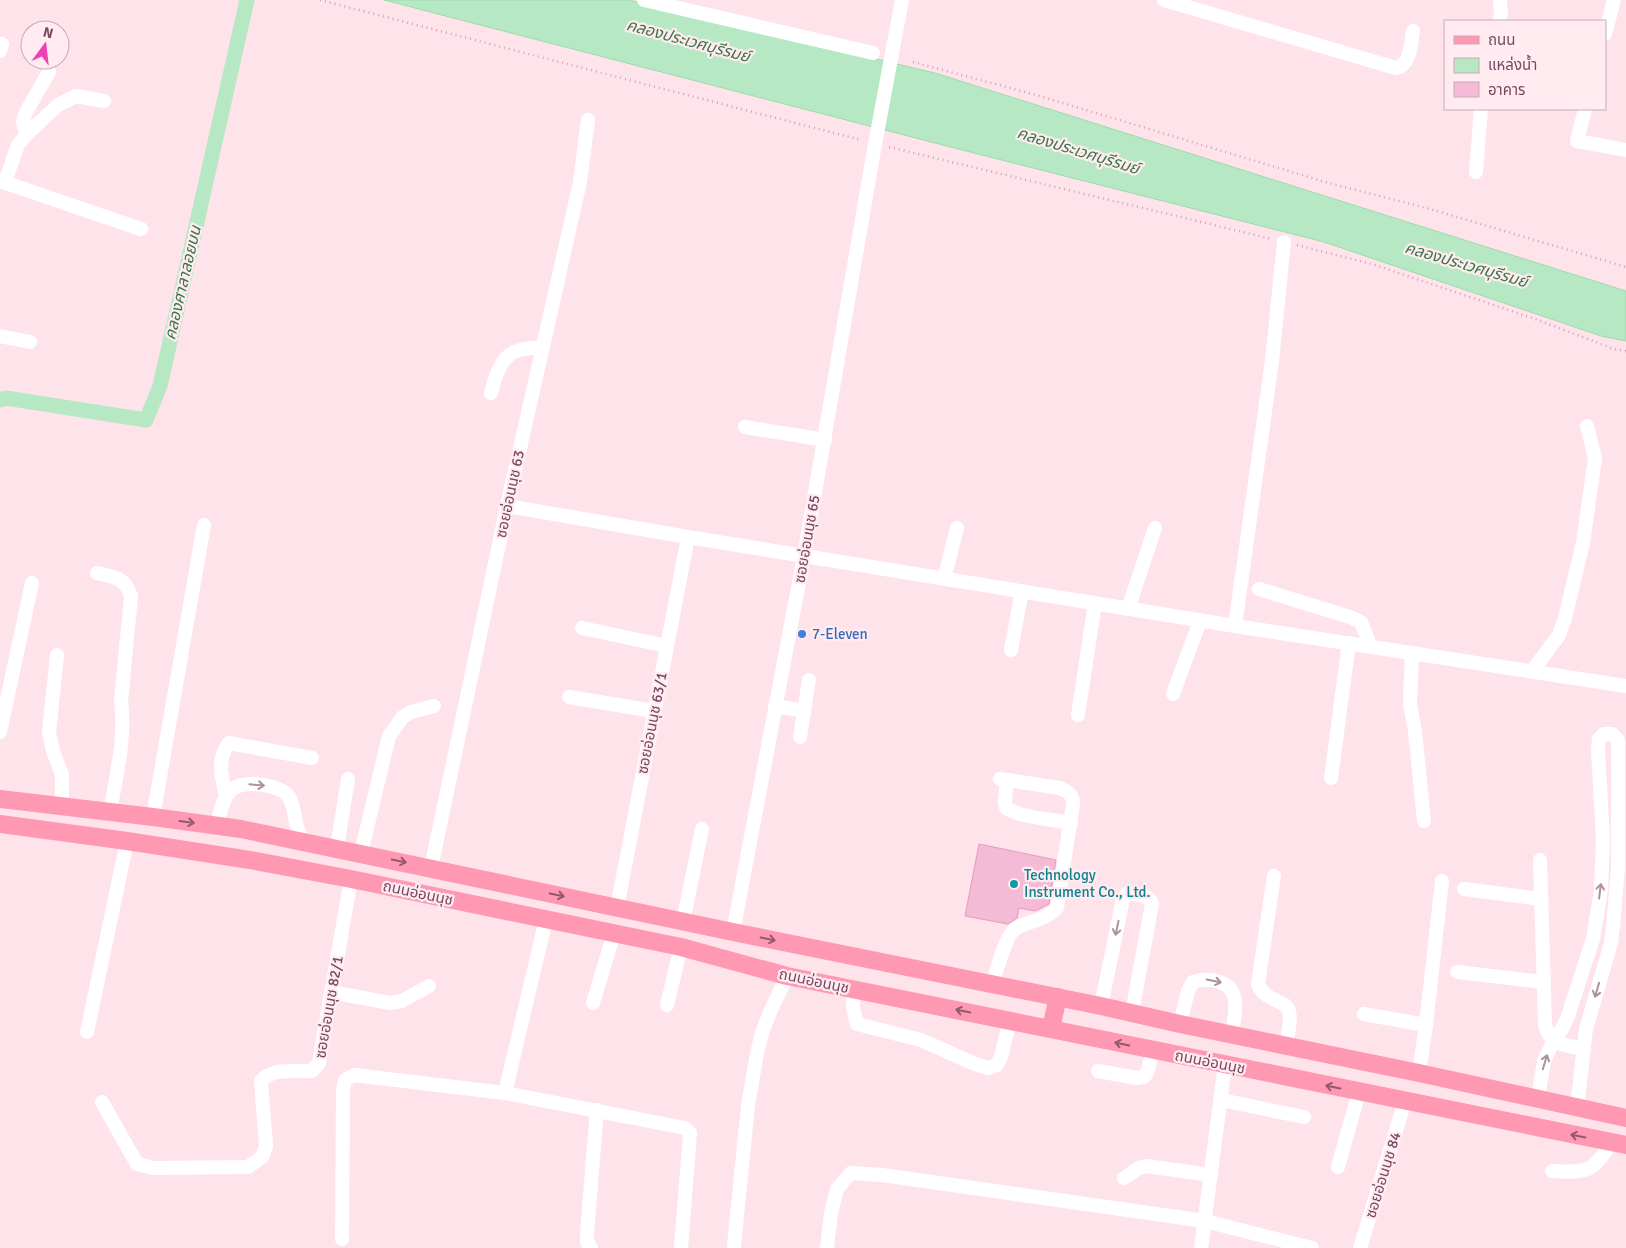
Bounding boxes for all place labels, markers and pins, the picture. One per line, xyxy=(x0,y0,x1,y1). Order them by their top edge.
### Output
place label: 7-Eleven xyxy=(812,625,868,643)
marker: 7-Eleven xyxy=(796,628,808,640)
place label: Technology Instrument Co., Ltd. xyxy=(1024,866,1151,901)
marker: Technology Instrument Co., Ltd. xyxy=(1008,878,1020,890)

